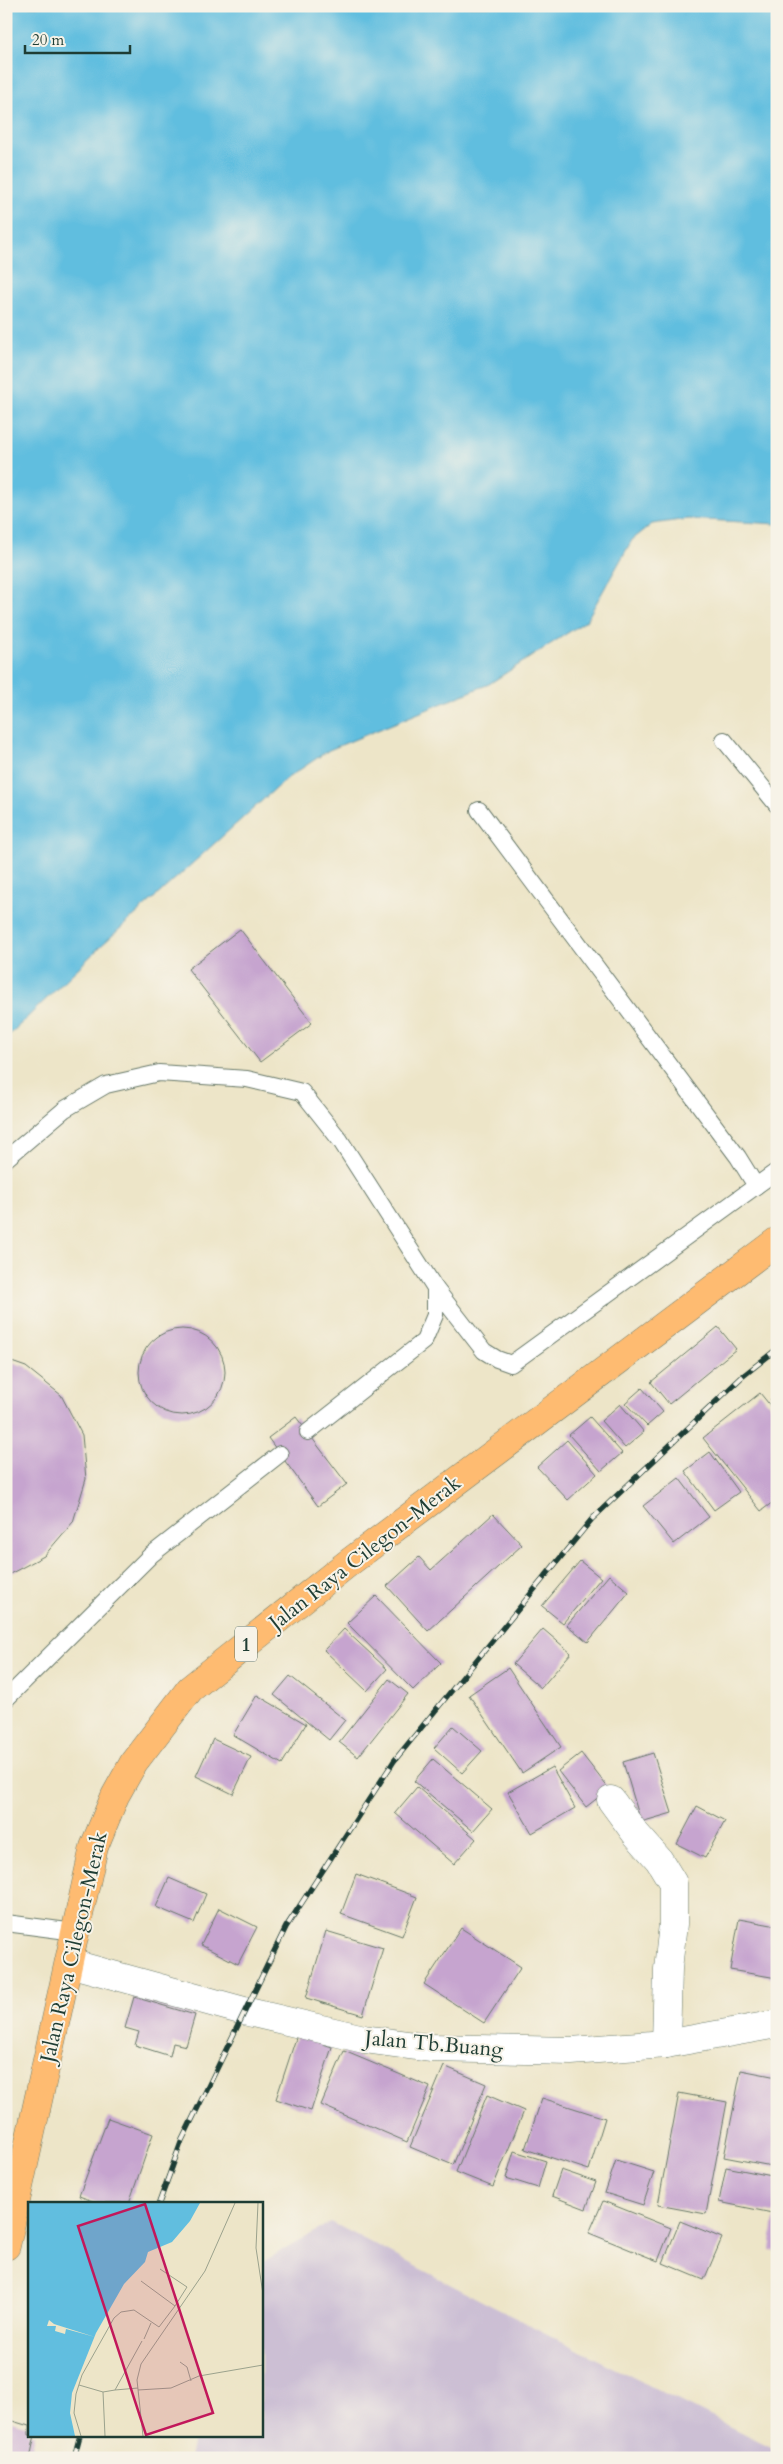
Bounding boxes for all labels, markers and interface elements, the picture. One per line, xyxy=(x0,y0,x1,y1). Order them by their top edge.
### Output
scale bar xyxy=(25,22,130,54)
text: 20 m xyxy=(32,30,64,50)
street label: Jalan Raya Cilegon-Merak xyxy=(261,1468,468,1639)
road number: 1 xyxy=(235,1626,257,1662)
street label: Jalan Raya Cilegon-Merak xyxy=(33,1828,115,2068)
street label: Jalan Tb.Buang xyxy=(361,2023,505,2065)
inset map xyxy=(28,2202,262,2436)

